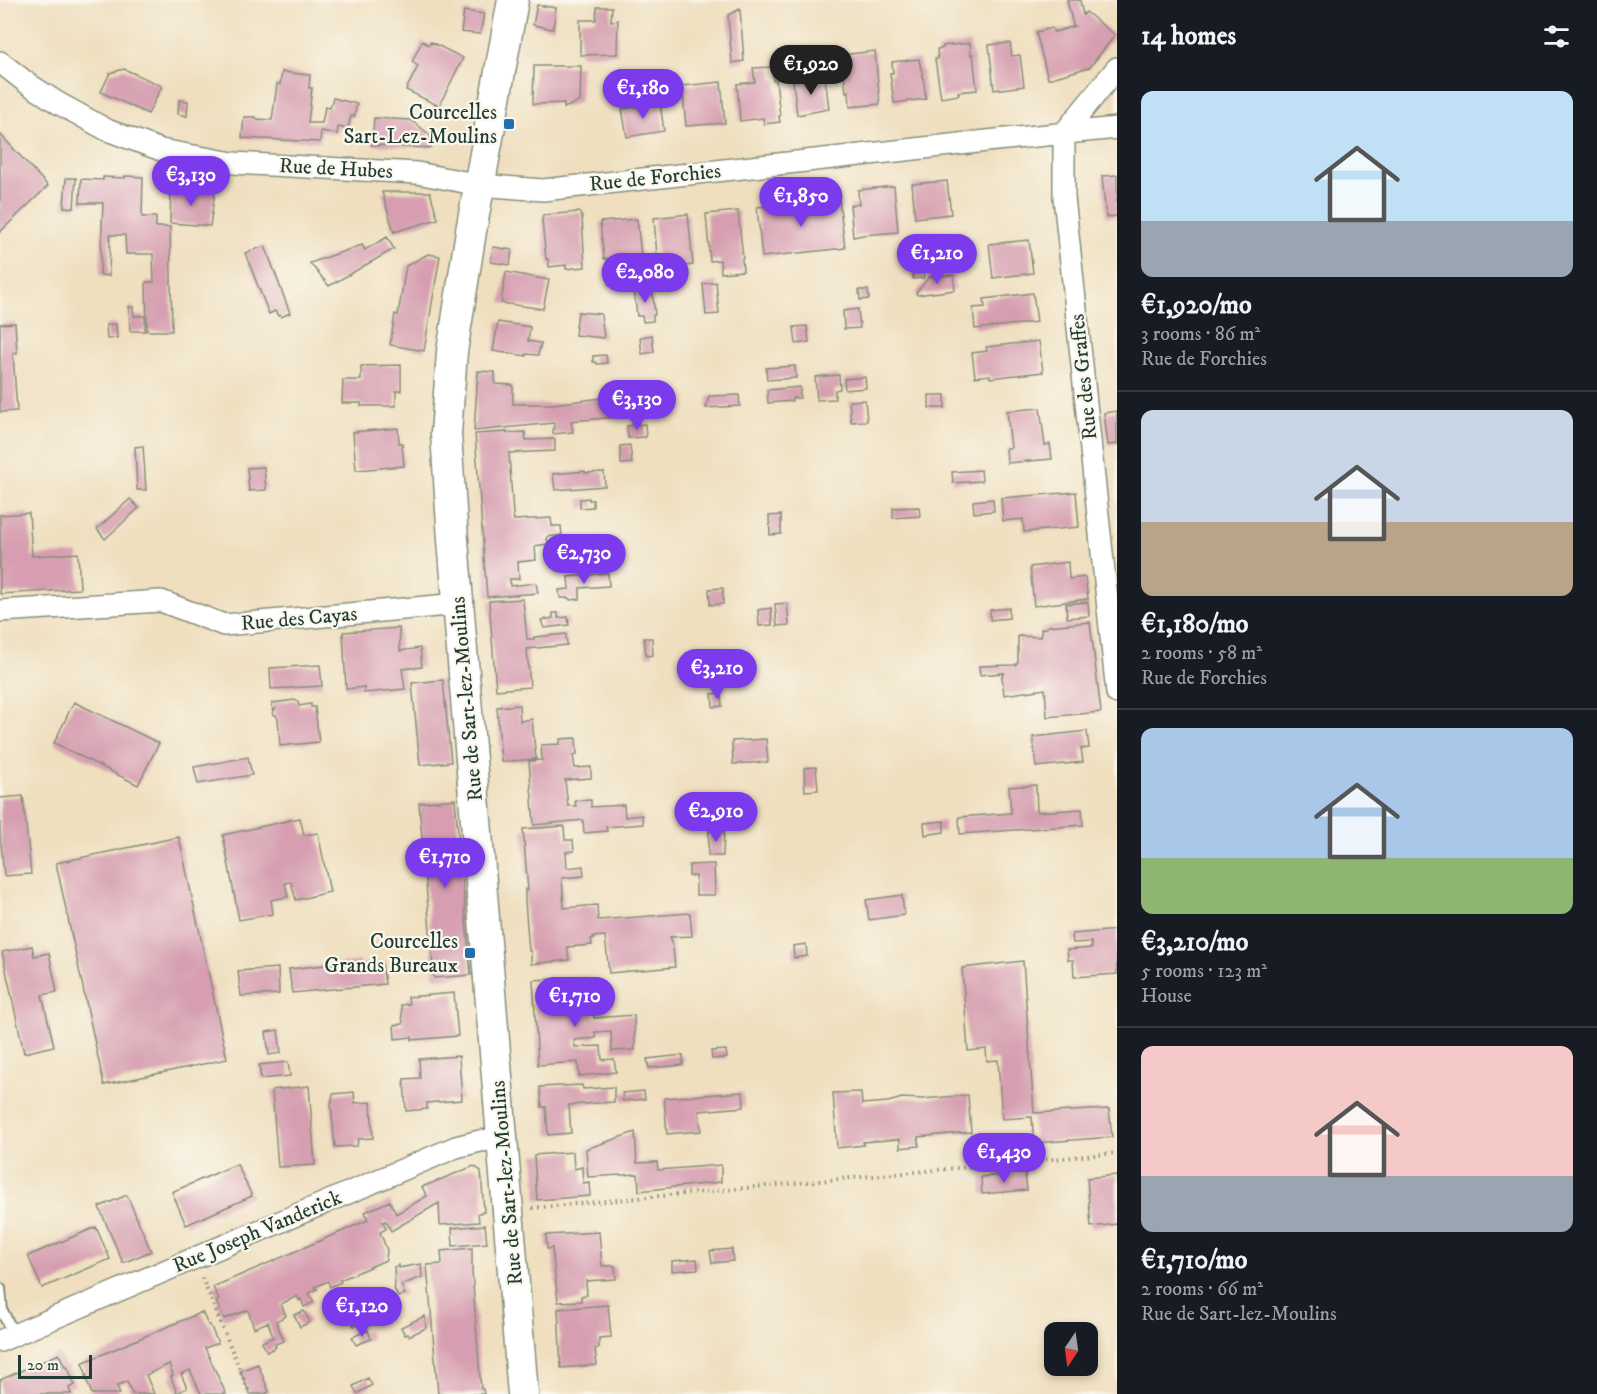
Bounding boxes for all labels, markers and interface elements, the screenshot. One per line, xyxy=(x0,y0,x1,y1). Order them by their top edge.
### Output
text: 14 homes xyxy=(1141,20,1236,53)
icon: filters xyxy=(1540,20,1573,53)
pin: €1,920 xyxy=(762,45,860,96)
text: €1,920 xyxy=(783,52,839,77)
pin: €1,180 xyxy=(594,69,692,120)
text: €1,180 xyxy=(617,76,669,101)
place label: Courcelles Sart-Lez-Moulins xyxy=(344,100,497,150)
marker: Courcelles Sart-Lez-Moulins xyxy=(502,117,516,131)
icon: home xyxy=(1303,130,1411,238)
street label: Rue de Hubes xyxy=(278,153,394,185)
pin: €3,130 xyxy=(142,156,240,207)
street label: Rue de Forchies xyxy=(588,158,722,198)
text: €3,130 xyxy=(166,163,216,188)
pin: €1,850 xyxy=(752,177,850,228)
text: €1,850 xyxy=(773,184,829,209)
pin: €1,210 xyxy=(888,234,986,285)
text: €1,210 xyxy=(911,241,963,266)
pin: €2,080 xyxy=(596,253,694,304)
text: €2,080 xyxy=(616,260,674,285)
text: €1,920/mo xyxy=(1141,289,1252,322)
street label: Rue des Graffes xyxy=(1064,312,1104,441)
text: 3 rooms · 86 m² xyxy=(1141,322,1260,347)
text: Rue de Forchies xyxy=(1141,347,1267,372)
pin: €3,130 xyxy=(588,380,686,431)
text: €3,130 xyxy=(612,387,662,412)
icon: home xyxy=(1303,449,1411,557)
pin: €2,730 xyxy=(535,534,633,585)
text: €2,730 xyxy=(557,541,611,566)
street label: Rue de Sart-lez-Moulins xyxy=(445,595,489,802)
street label: Rue des Cayas xyxy=(240,601,358,637)
text: €1,180/mo xyxy=(1141,608,1249,641)
text: 2 rooms · 58 m² xyxy=(1141,641,1262,666)
pin: €3,210 xyxy=(668,649,766,700)
text: €3,210 xyxy=(691,656,743,681)
text: Rue de Forchies xyxy=(1141,666,1267,691)
icon: home xyxy=(1303,767,1411,875)
pin: €2,910 xyxy=(667,792,765,843)
text: €2,910 xyxy=(688,799,744,824)
pin: €1,710 xyxy=(396,838,494,889)
text: €1,710 xyxy=(419,845,471,870)
text: €3,210/mo xyxy=(1141,926,1248,959)
place label: Courcelles Grands Bureaux xyxy=(324,929,458,979)
marker: Courcelles Grands Bureaux xyxy=(463,946,477,960)
text: 5 rooms · 123 m² xyxy=(1141,959,1267,984)
pin: €1,710 xyxy=(526,977,624,1028)
text: €1,710 xyxy=(549,984,601,1009)
text: House xyxy=(1141,984,1192,1009)
street label: Rue de Sart-lez-Moulins xyxy=(485,1079,529,1286)
icon: home xyxy=(1303,1085,1411,1193)
pin: €1,430 xyxy=(955,1133,1053,1184)
text: €1,430 xyxy=(977,1140,1031,1165)
street label: Rue Joseph Vanderick xyxy=(169,1184,346,1279)
text: €1,710/mo xyxy=(1141,1244,1247,1277)
text: 2 rooms · 66 m² xyxy=(1141,1277,1263,1302)
pin: €1,120 xyxy=(313,1287,411,1338)
text: €1,120 xyxy=(336,1294,388,1319)
text: Rue de Sart-lez-Moulins xyxy=(1141,1302,1337,1327)
north arrow xyxy=(1044,1322,1098,1376)
map controls xyxy=(1044,1322,1098,1376)
scale bar xyxy=(18,1352,92,1380)
text: 20 m xyxy=(27,1355,59,1375)

